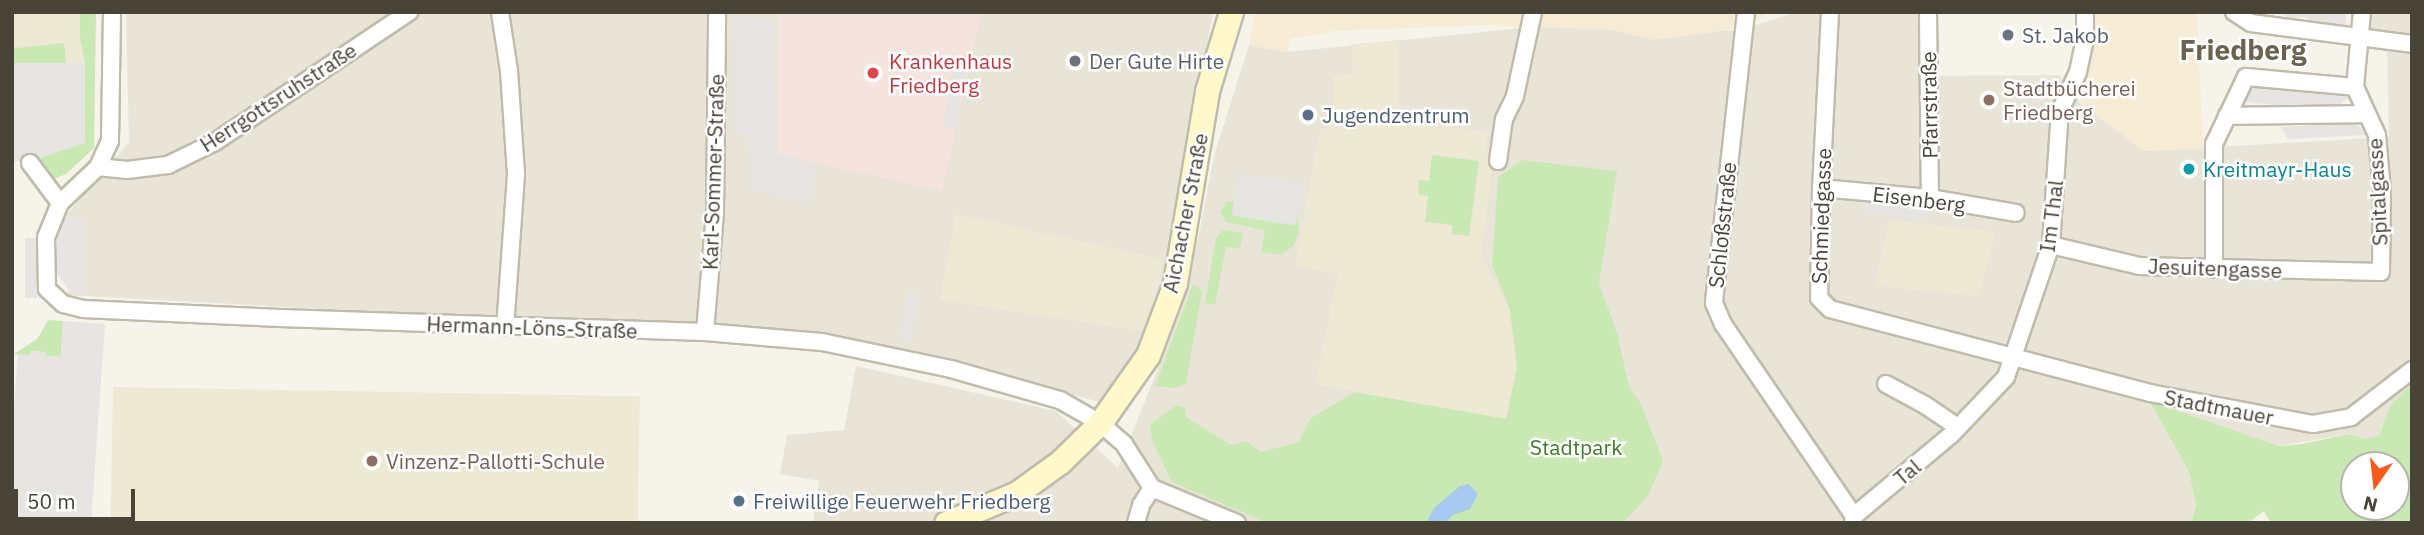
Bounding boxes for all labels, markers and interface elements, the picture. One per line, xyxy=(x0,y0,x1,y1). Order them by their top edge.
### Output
place label: St. Jakob xyxy=(2022,22,2109,48)
marker: St. Jakob xyxy=(2000,27,2016,43)
district label: Friedberg xyxy=(2180,33,2306,67)
street label: Herrgottsruhstraße xyxy=(195,37,361,157)
place label: Krankenhaus Friedberg xyxy=(889,48,1012,98)
place label: Der Gute Hirte xyxy=(1089,48,1224,74)
street label: Pfarrstraße xyxy=(1915,51,1943,159)
marker: Der Gute Hirte xyxy=(1067,53,1083,69)
marker: Krankenhaus Friedberg xyxy=(863,63,883,83)
street label: Karl-Sommer-Straße xyxy=(697,74,729,270)
place label: Stadtbücherei Friedberg xyxy=(2003,75,2136,125)
marker: Stadtbücherei Friedberg xyxy=(1981,92,1997,108)
place label: Jugendzentrum xyxy=(1322,102,1470,128)
marker: Jugendzentrum xyxy=(1300,107,1316,123)
street label: Aichacher Straße xyxy=(1157,131,1213,295)
street label: Spitalgasse xyxy=(2362,137,2392,247)
street label: Schmiedgasse xyxy=(1806,148,1836,284)
place label: Kreitmayr-Haus xyxy=(2203,156,2352,182)
street label: Schloßstraße xyxy=(1703,161,1741,289)
marker: Kreitmayr-Haus xyxy=(2181,161,2197,177)
street label: Im Thal xyxy=(2034,178,2068,254)
street label: Eisenberg xyxy=(1871,181,1967,217)
street label: Jesuitengasse xyxy=(2147,253,2283,283)
street label: Hermann-Löns-Straße xyxy=(426,311,638,343)
street label: Stadtmauer xyxy=(2162,384,2276,430)
park label: Stadtpark xyxy=(1530,434,1622,460)
place label: Vinzenz-Pallotti-Schule xyxy=(386,448,605,474)
north arrow xyxy=(2340,451,2410,521)
marker: Vinzenz-Pallotti-Schule xyxy=(364,453,380,469)
street label: Tal xyxy=(1888,454,1926,490)
scale bar xyxy=(18,476,138,520)
text: 50 m xyxy=(27,487,76,515)
place label: Freiwillige Feuerwehr Friedberg xyxy=(753,488,1050,514)
text: N xyxy=(2361,491,2380,518)
marker: Freiwillige Feuerwehr Friedberg xyxy=(731,493,747,509)

